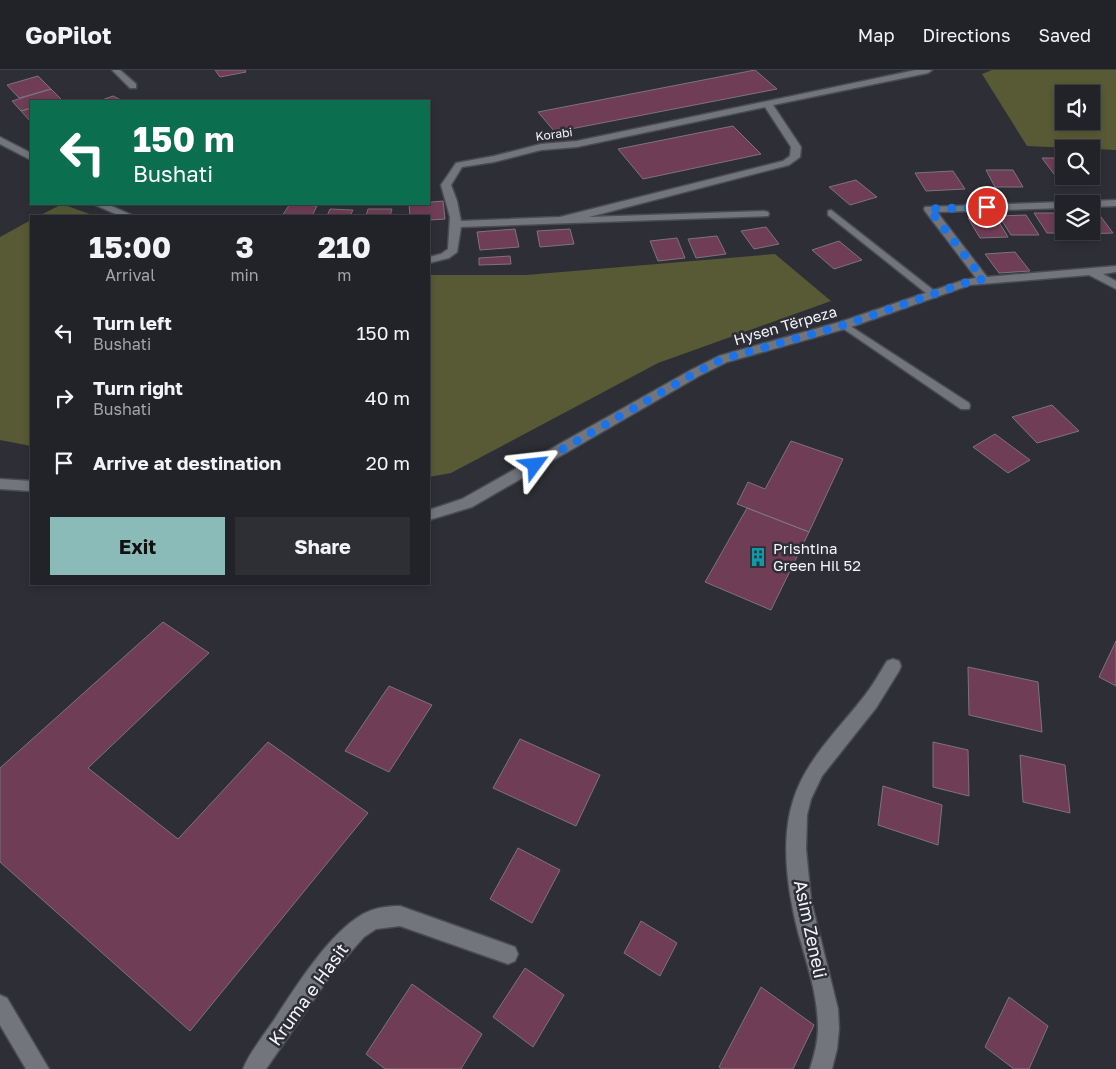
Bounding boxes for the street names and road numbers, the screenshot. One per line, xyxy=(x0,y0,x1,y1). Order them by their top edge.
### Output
street label: Korabi xyxy=(535,124,573,144)
street label: Hysen Tërpeza xyxy=(731,302,839,348)
street label: Asim Zeneli xyxy=(790,878,832,980)
street label: Kruma e Hasit xyxy=(263,938,353,1050)

